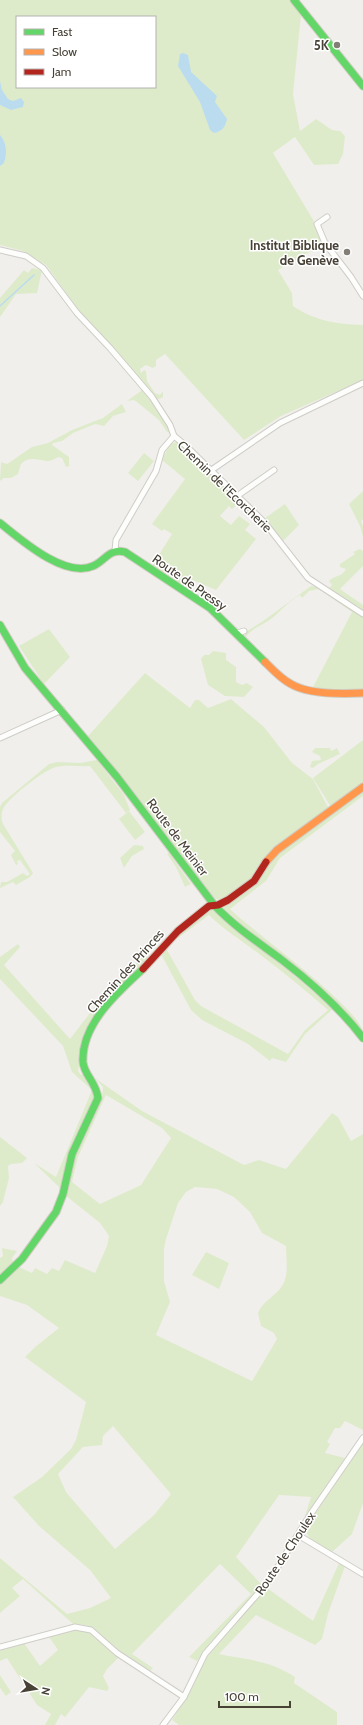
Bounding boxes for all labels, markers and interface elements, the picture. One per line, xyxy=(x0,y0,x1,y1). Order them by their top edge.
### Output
legend xyxy=(16,16,156,88)
text: Fast xyxy=(52,24,72,39)
place label: 5K xyxy=(314,37,330,53)
marker: 5K xyxy=(332,40,342,50)
text: Slow xyxy=(52,44,77,59)
text: Jam xyxy=(51,64,71,79)
place label: Institut Biblique de Genève xyxy=(250,237,339,268)
marker: Institut Biblique de Genève xyxy=(342,247,352,257)
street label: Chemin de l'Ecorcherie xyxy=(174,437,276,535)
street label: Route de Pressy xyxy=(150,550,231,614)
street label: Route de Meinier xyxy=(144,795,213,880)
street label: Chemin des Princes xyxy=(83,925,167,1016)
street label: Route de Choulex xyxy=(251,1508,319,1598)
north arrow xyxy=(16,1669,56,1709)
scale bar xyxy=(219,1683,290,1709)
text: N xyxy=(38,1686,53,1696)
text: 100 m xyxy=(225,1689,259,1704)

